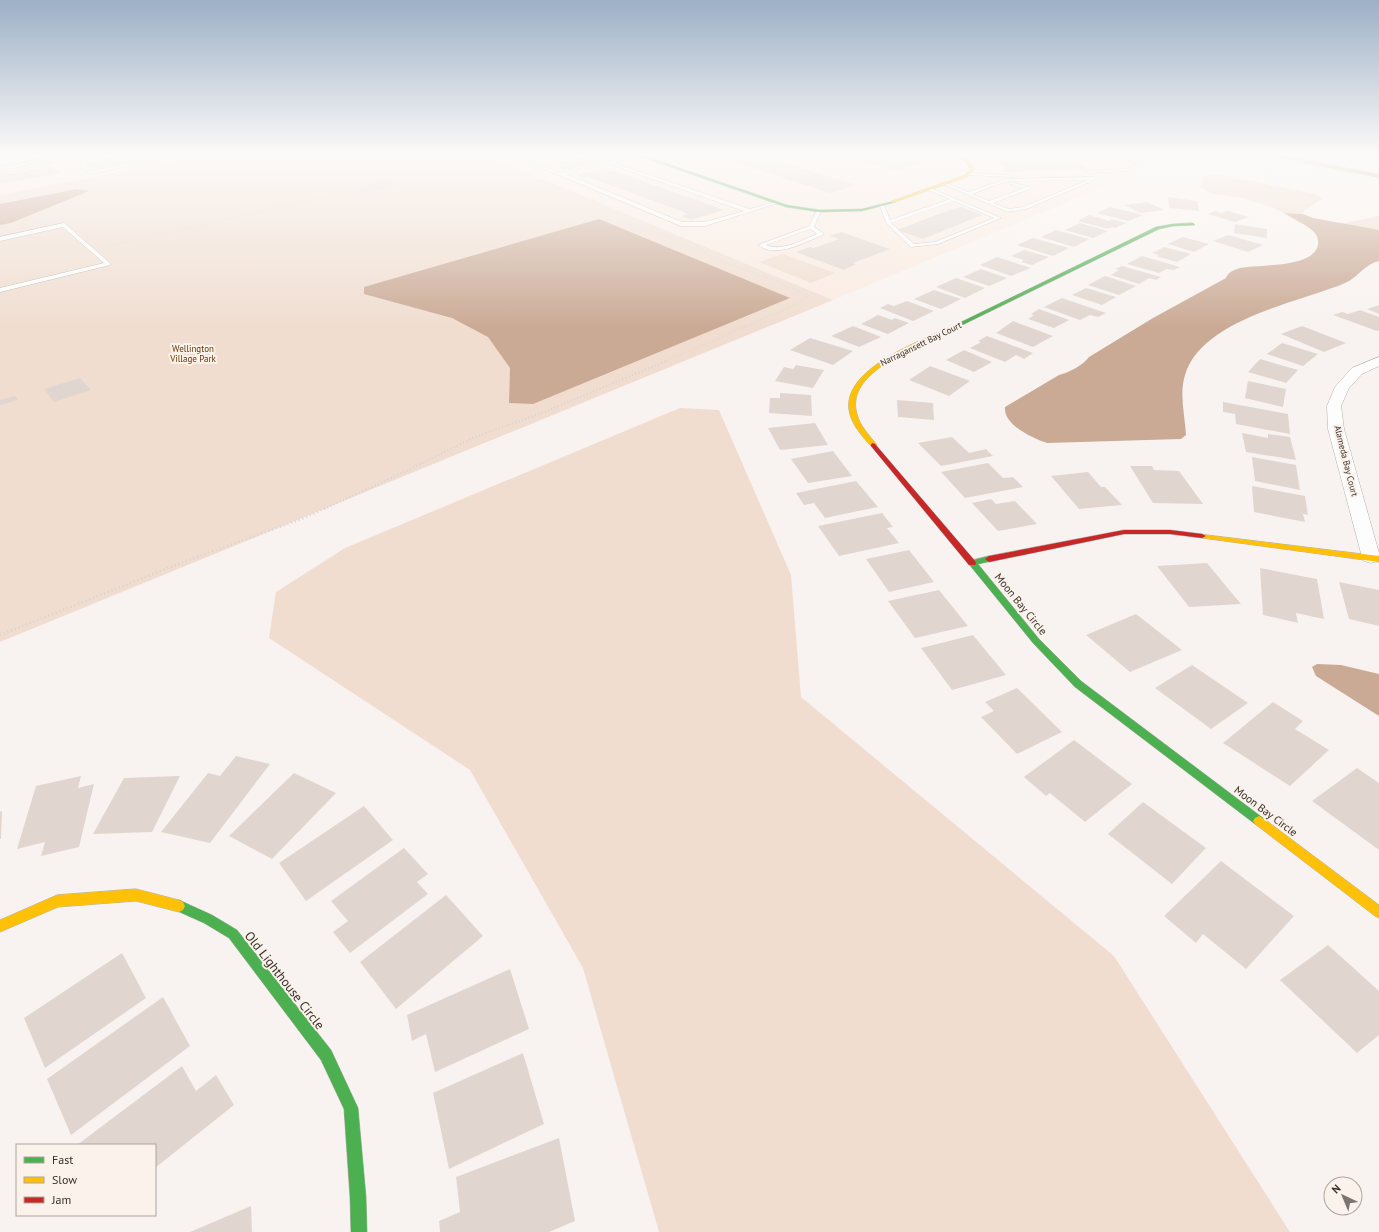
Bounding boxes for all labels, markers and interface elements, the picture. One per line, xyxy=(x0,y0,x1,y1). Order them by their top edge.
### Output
street label: Narragansett Bay Court xyxy=(878,319,963,368)
park label: Wellington Village Park xyxy=(169,343,216,364)
street label: Alameda Bay Court xyxy=(1332,424,1361,498)
street label: Moon Bay Circle xyxy=(992,570,1051,638)
street label: Moon Bay Circle xyxy=(1232,783,1301,840)
street label: Old Lighthouse Circle xyxy=(241,928,328,1033)
legend xyxy=(16,1144,156,1216)
text: Fast xyxy=(52,1152,73,1167)
text: Slow xyxy=(52,1172,77,1187)
north arrow xyxy=(1323,1176,1363,1216)
text: N xyxy=(1329,1181,1344,1196)
text: Jam xyxy=(51,1192,71,1207)

